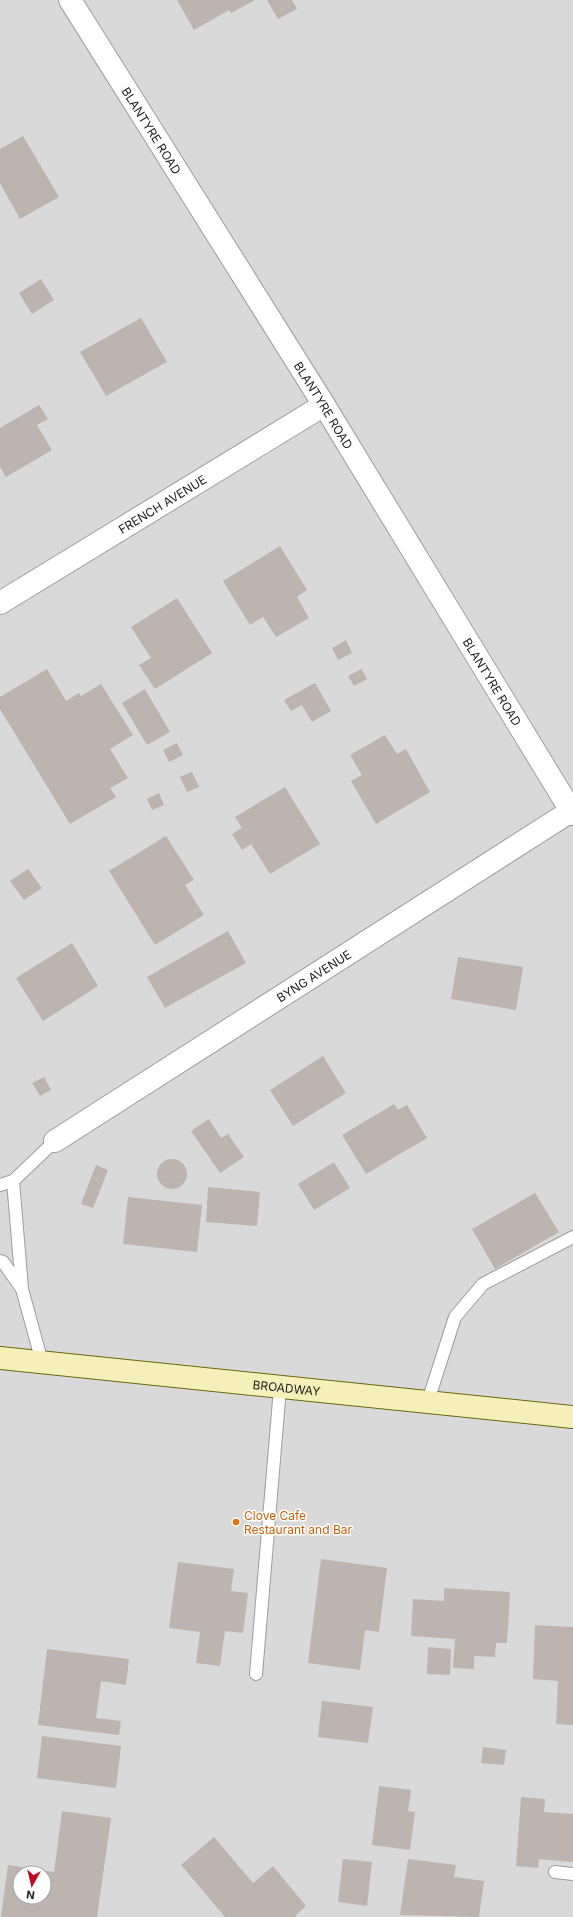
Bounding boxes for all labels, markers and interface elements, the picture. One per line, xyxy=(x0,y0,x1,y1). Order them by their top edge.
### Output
street label: BLANTYRE ROAD xyxy=(119,84,185,177)
street label: BLANTYRE ROAD xyxy=(291,359,356,452)
street label: FRENCH AVENUE xyxy=(115,471,209,536)
street label: BLANTYRE ROAD xyxy=(460,635,525,728)
street label: BYNG AVENUE xyxy=(274,946,354,1005)
street label: BROADWAY xyxy=(252,1377,321,1398)
place label: Clove Cafe Restaurant and Bar xyxy=(244,1508,352,1537)
marker: Clove Cafe Restaurant and Bar xyxy=(231,1517,241,1527)
north arrow xyxy=(12,1865,52,1905)
text: N xyxy=(25,1887,36,1902)

